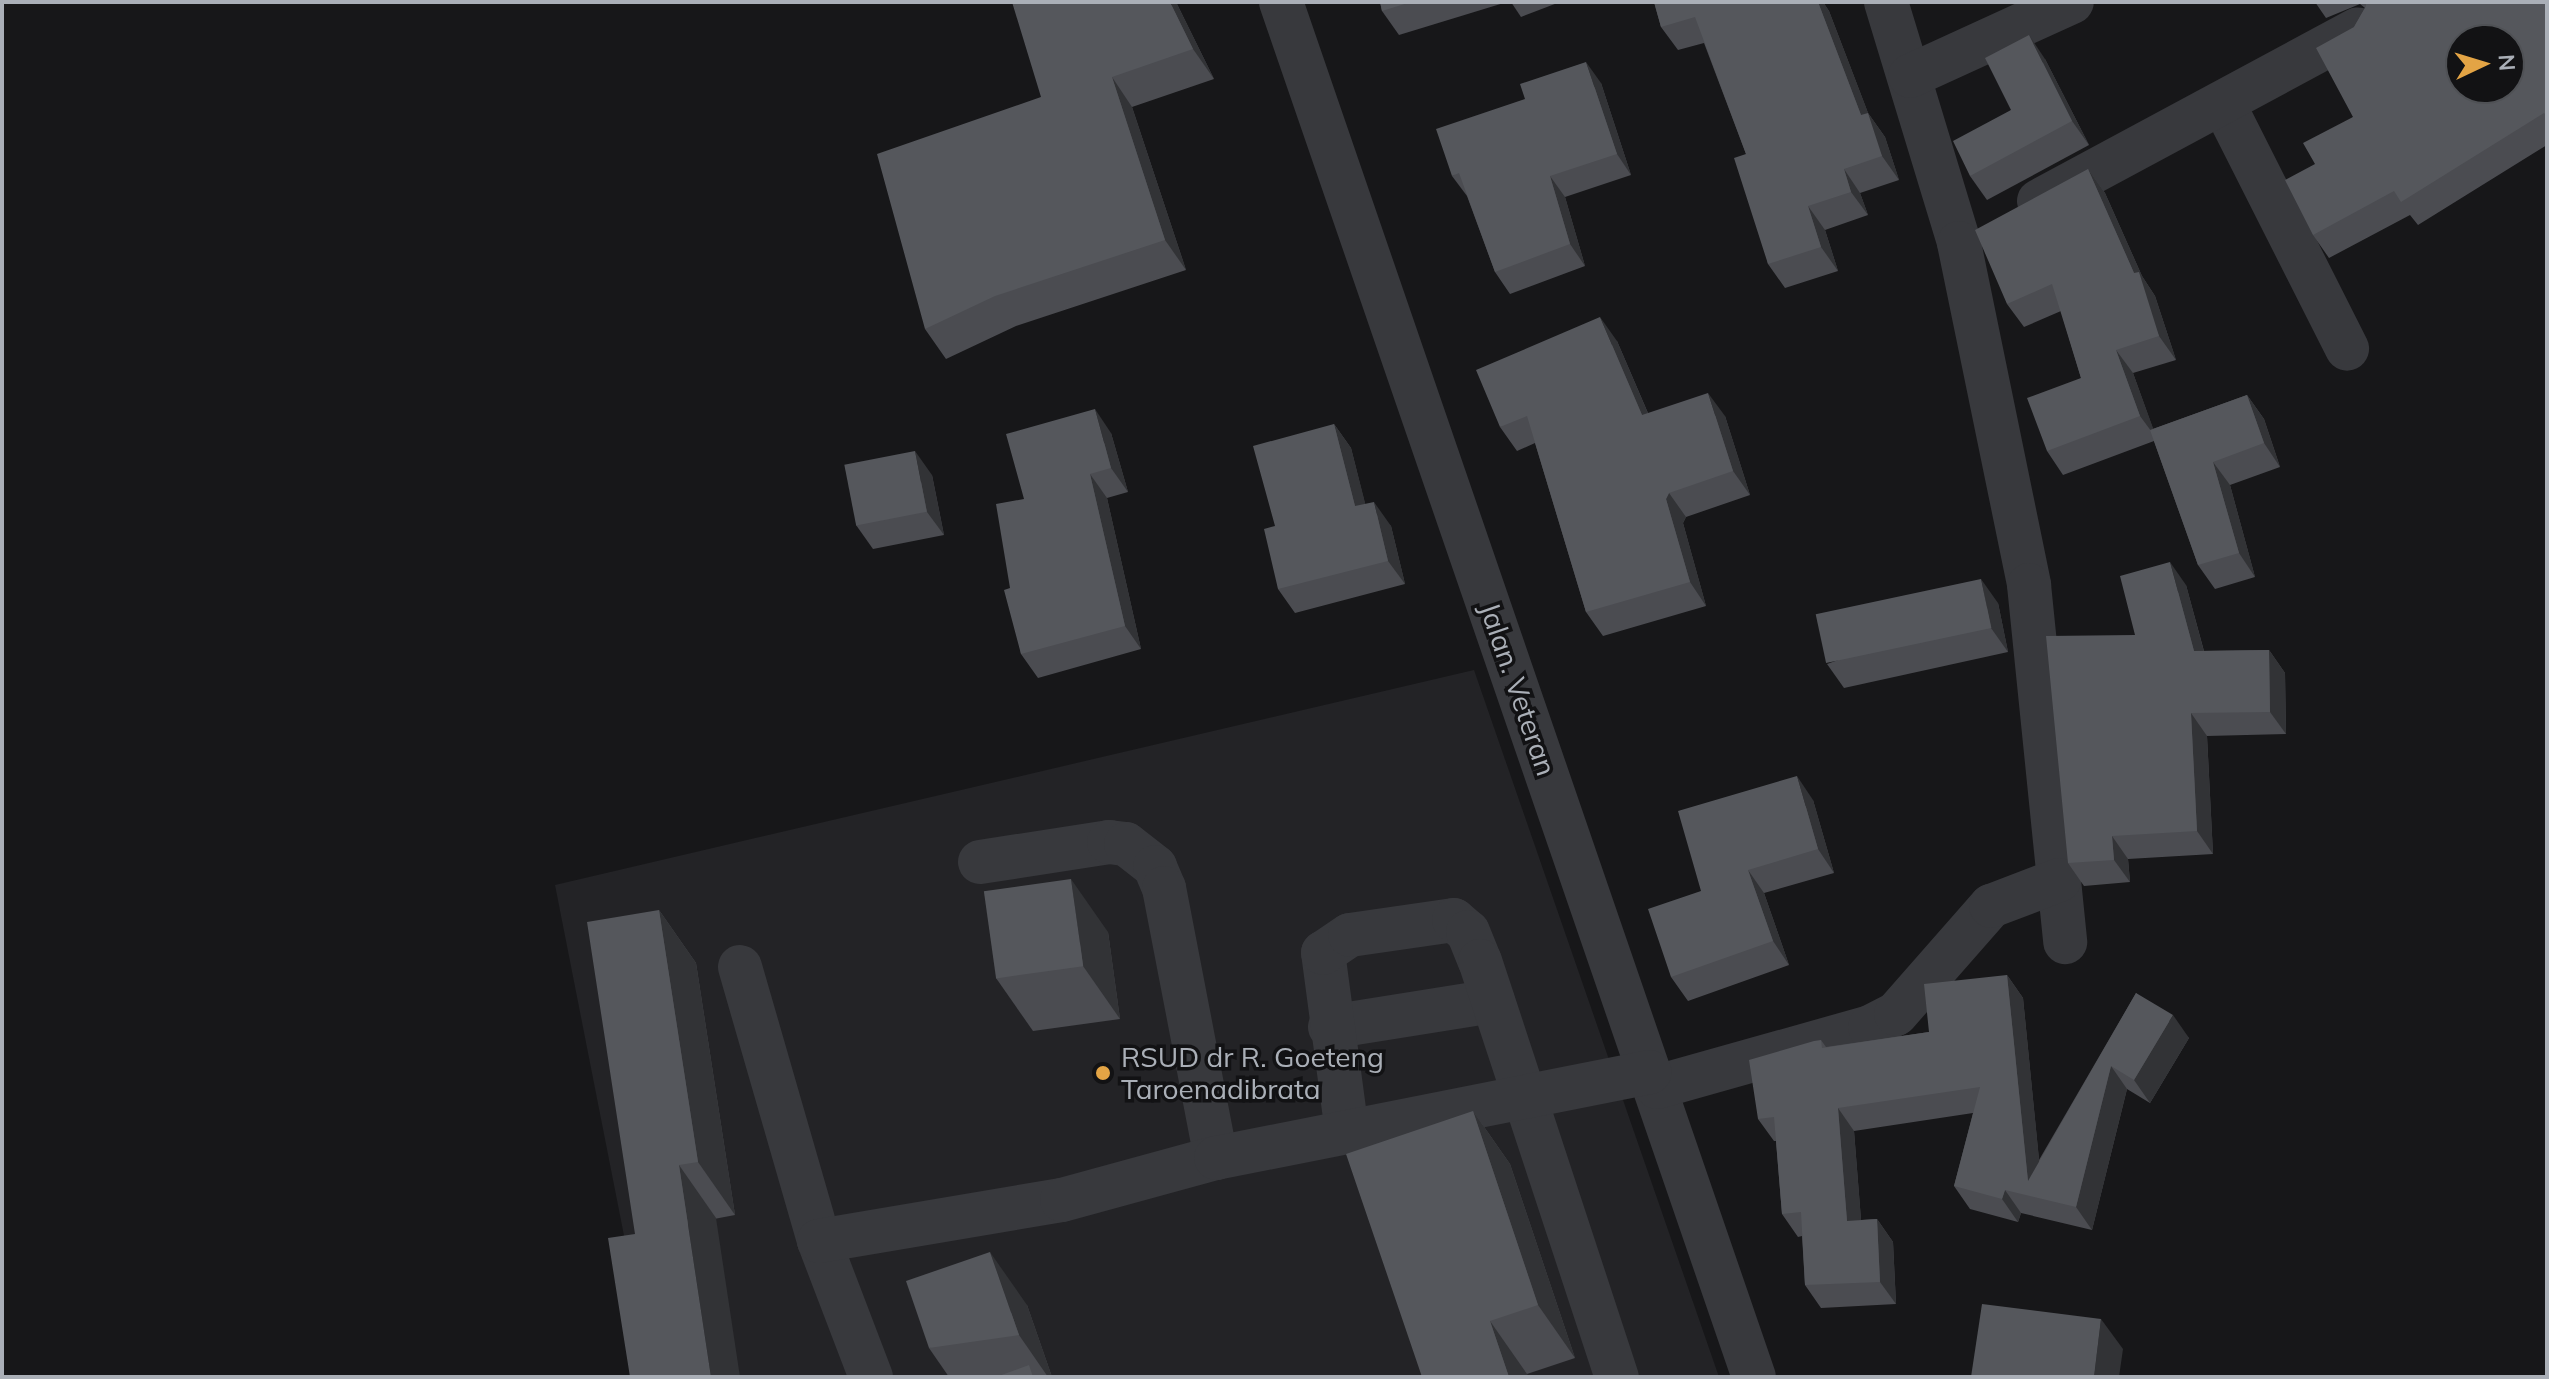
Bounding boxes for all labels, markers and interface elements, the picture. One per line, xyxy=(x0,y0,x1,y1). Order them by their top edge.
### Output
north arrow xyxy=(2445,24,2525,104)
text: N xyxy=(2492,53,2521,72)
street label: Jalan. Veteran xyxy=(1473,598,1563,780)
place label: RSUD dr R. Goeteng Taroenadibrata xyxy=(1121,1040,1384,1106)
marker: RSUD dr R. Goeteng Taroenadibrata xyxy=(1092,1062,1114,1084)

